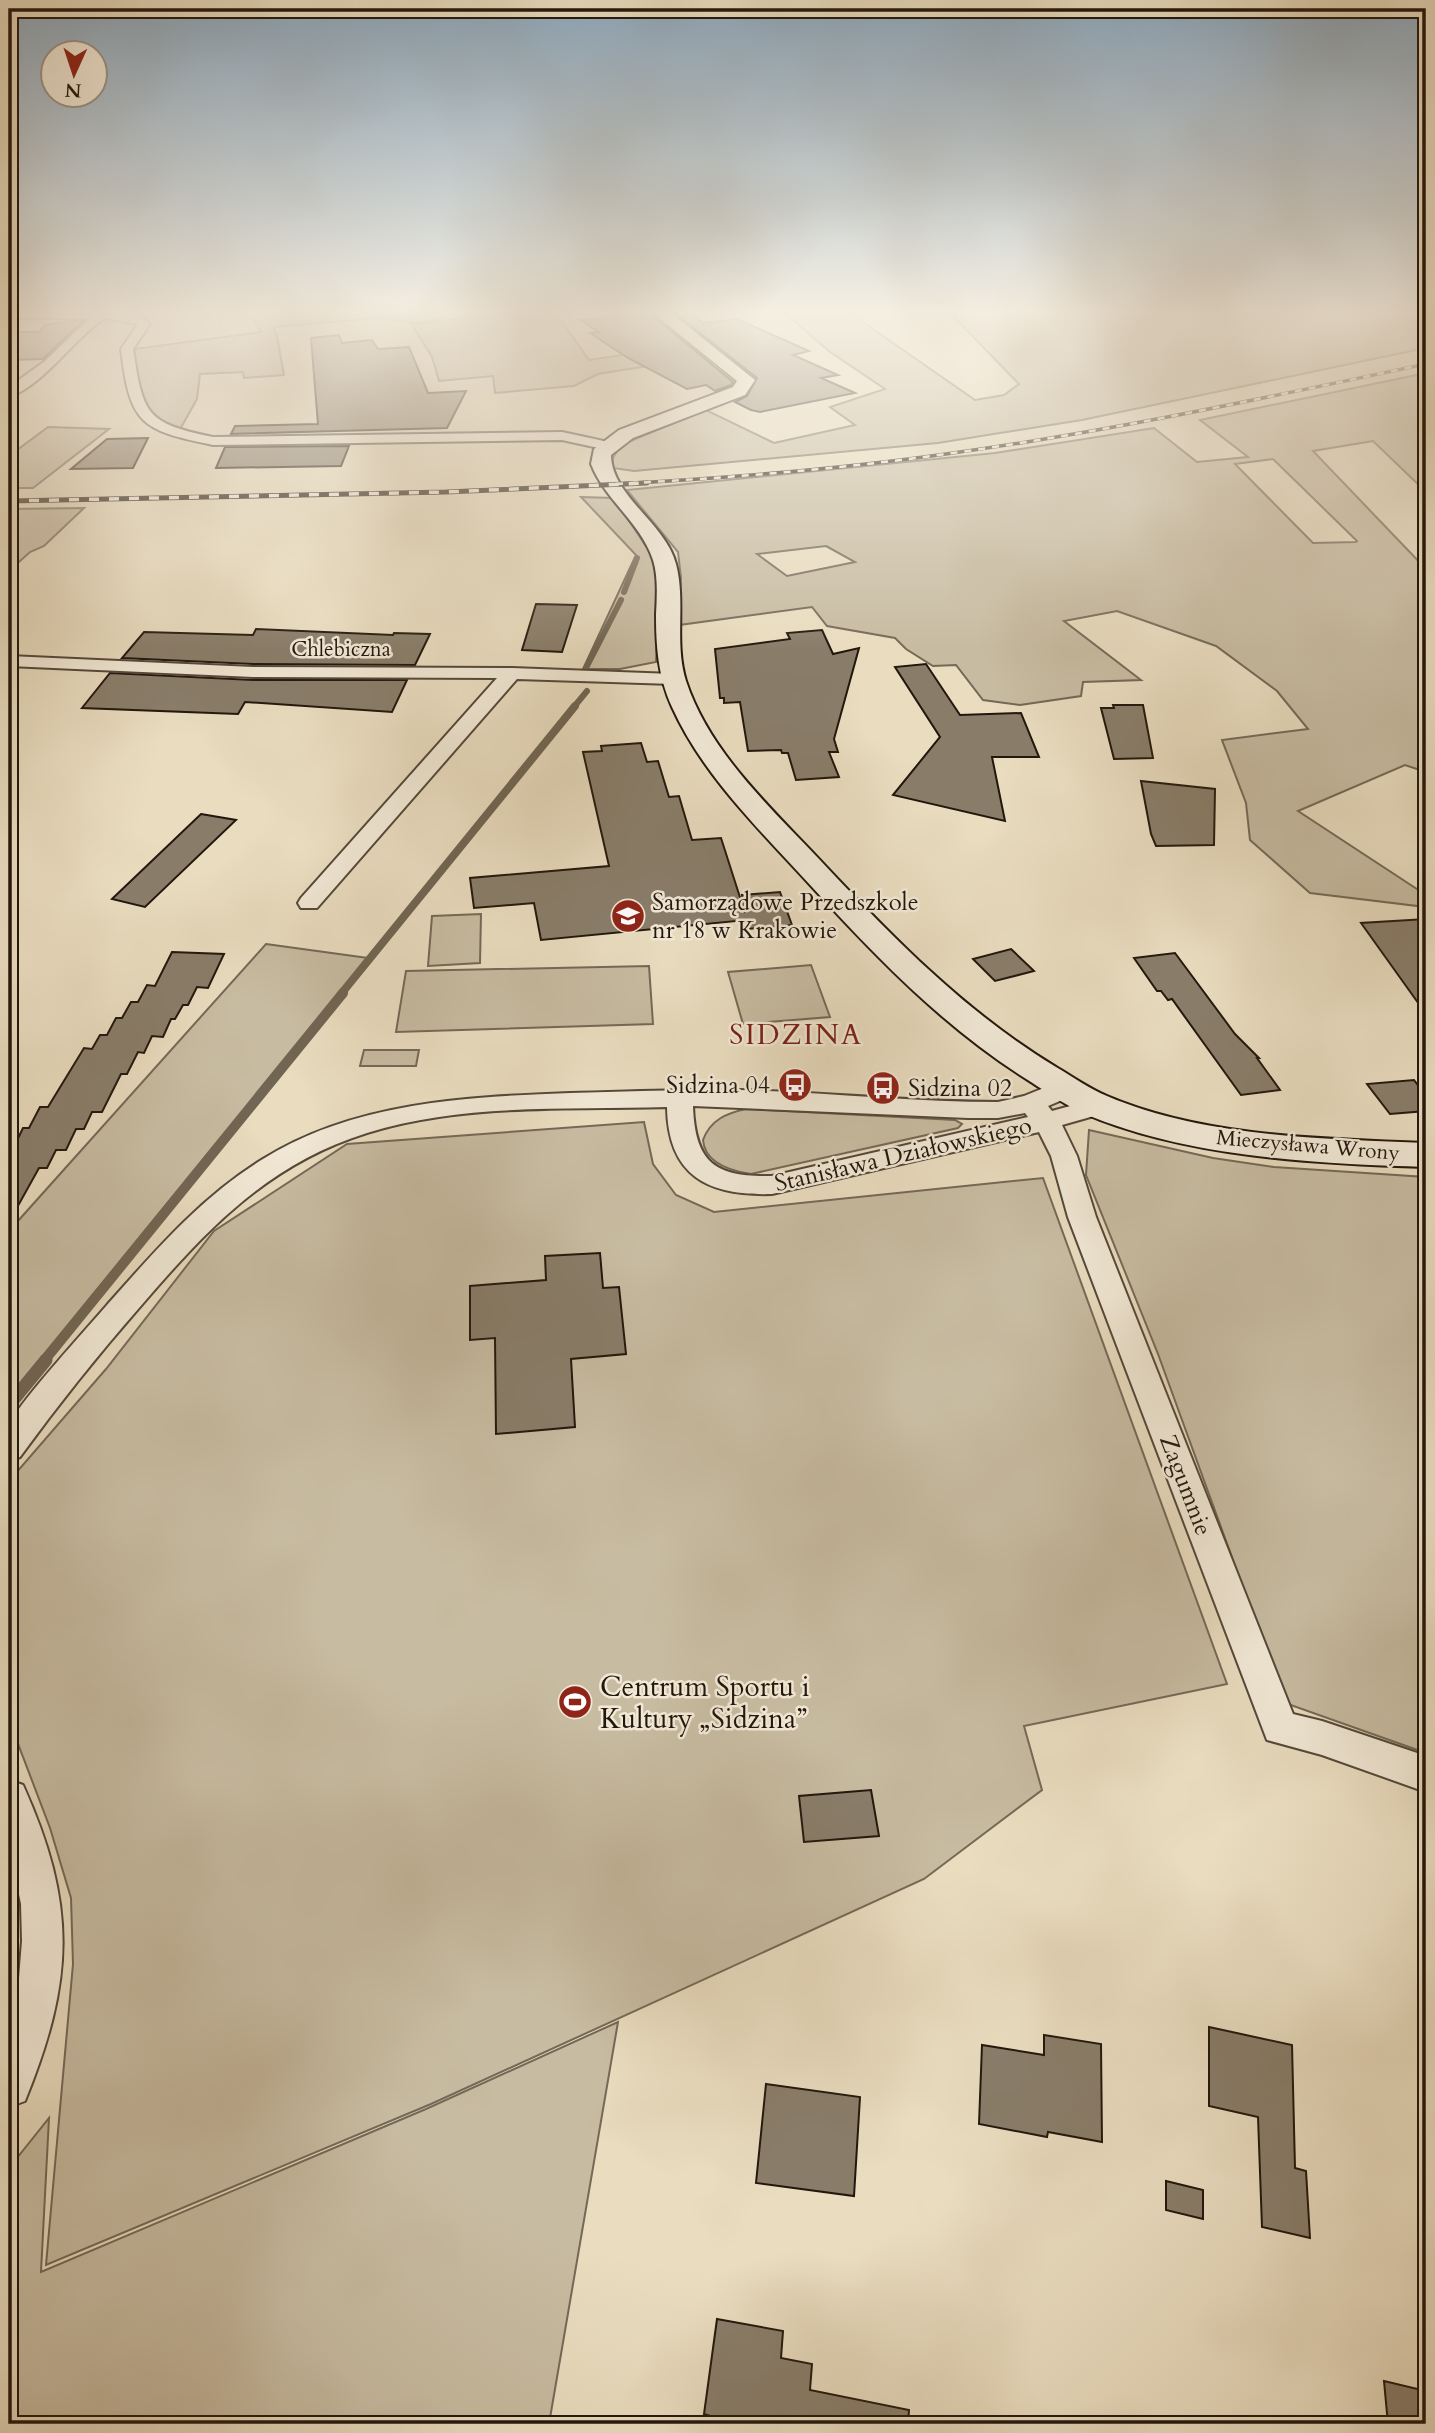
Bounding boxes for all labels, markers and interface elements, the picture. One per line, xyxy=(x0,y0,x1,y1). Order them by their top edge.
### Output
north arrow xyxy=(38,38,108,108)
text: N xyxy=(64,77,82,103)
street label: Chlebiczna xyxy=(291,635,391,664)
place label: Samorządowe Przedszkole nr 18 w Krakowie xyxy=(652,886,919,947)
school or university icon: Samorządowe Przedszkole nr 18 w Krakowie xyxy=(609,897,647,935)
district label: SIDZINA xyxy=(729,1016,863,1054)
bus stop icon: Sidzina 04 xyxy=(776,1066,814,1104)
place label: Sidzina 04 xyxy=(666,1069,770,1102)
bus stop icon: Sidzina 02 xyxy=(864,1069,902,1107)
place label: Sidzina 02 xyxy=(908,1072,1012,1105)
street label: Stanisława Działowskiego xyxy=(771,1109,1035,1200)
street label: Mieczysława Wrony xyxy=(1215,1123,1401,1168)
street label: Zagumnie xyxy=(1151,1430,1220,1540)
place label: Centrum Sportu i Kultury „Sidzina” xyxy=(600,1668,810,1738)
sports icon: Centrum Sportu i Kultury „Sidzina” xyxy=(556,1683,594,1721)

